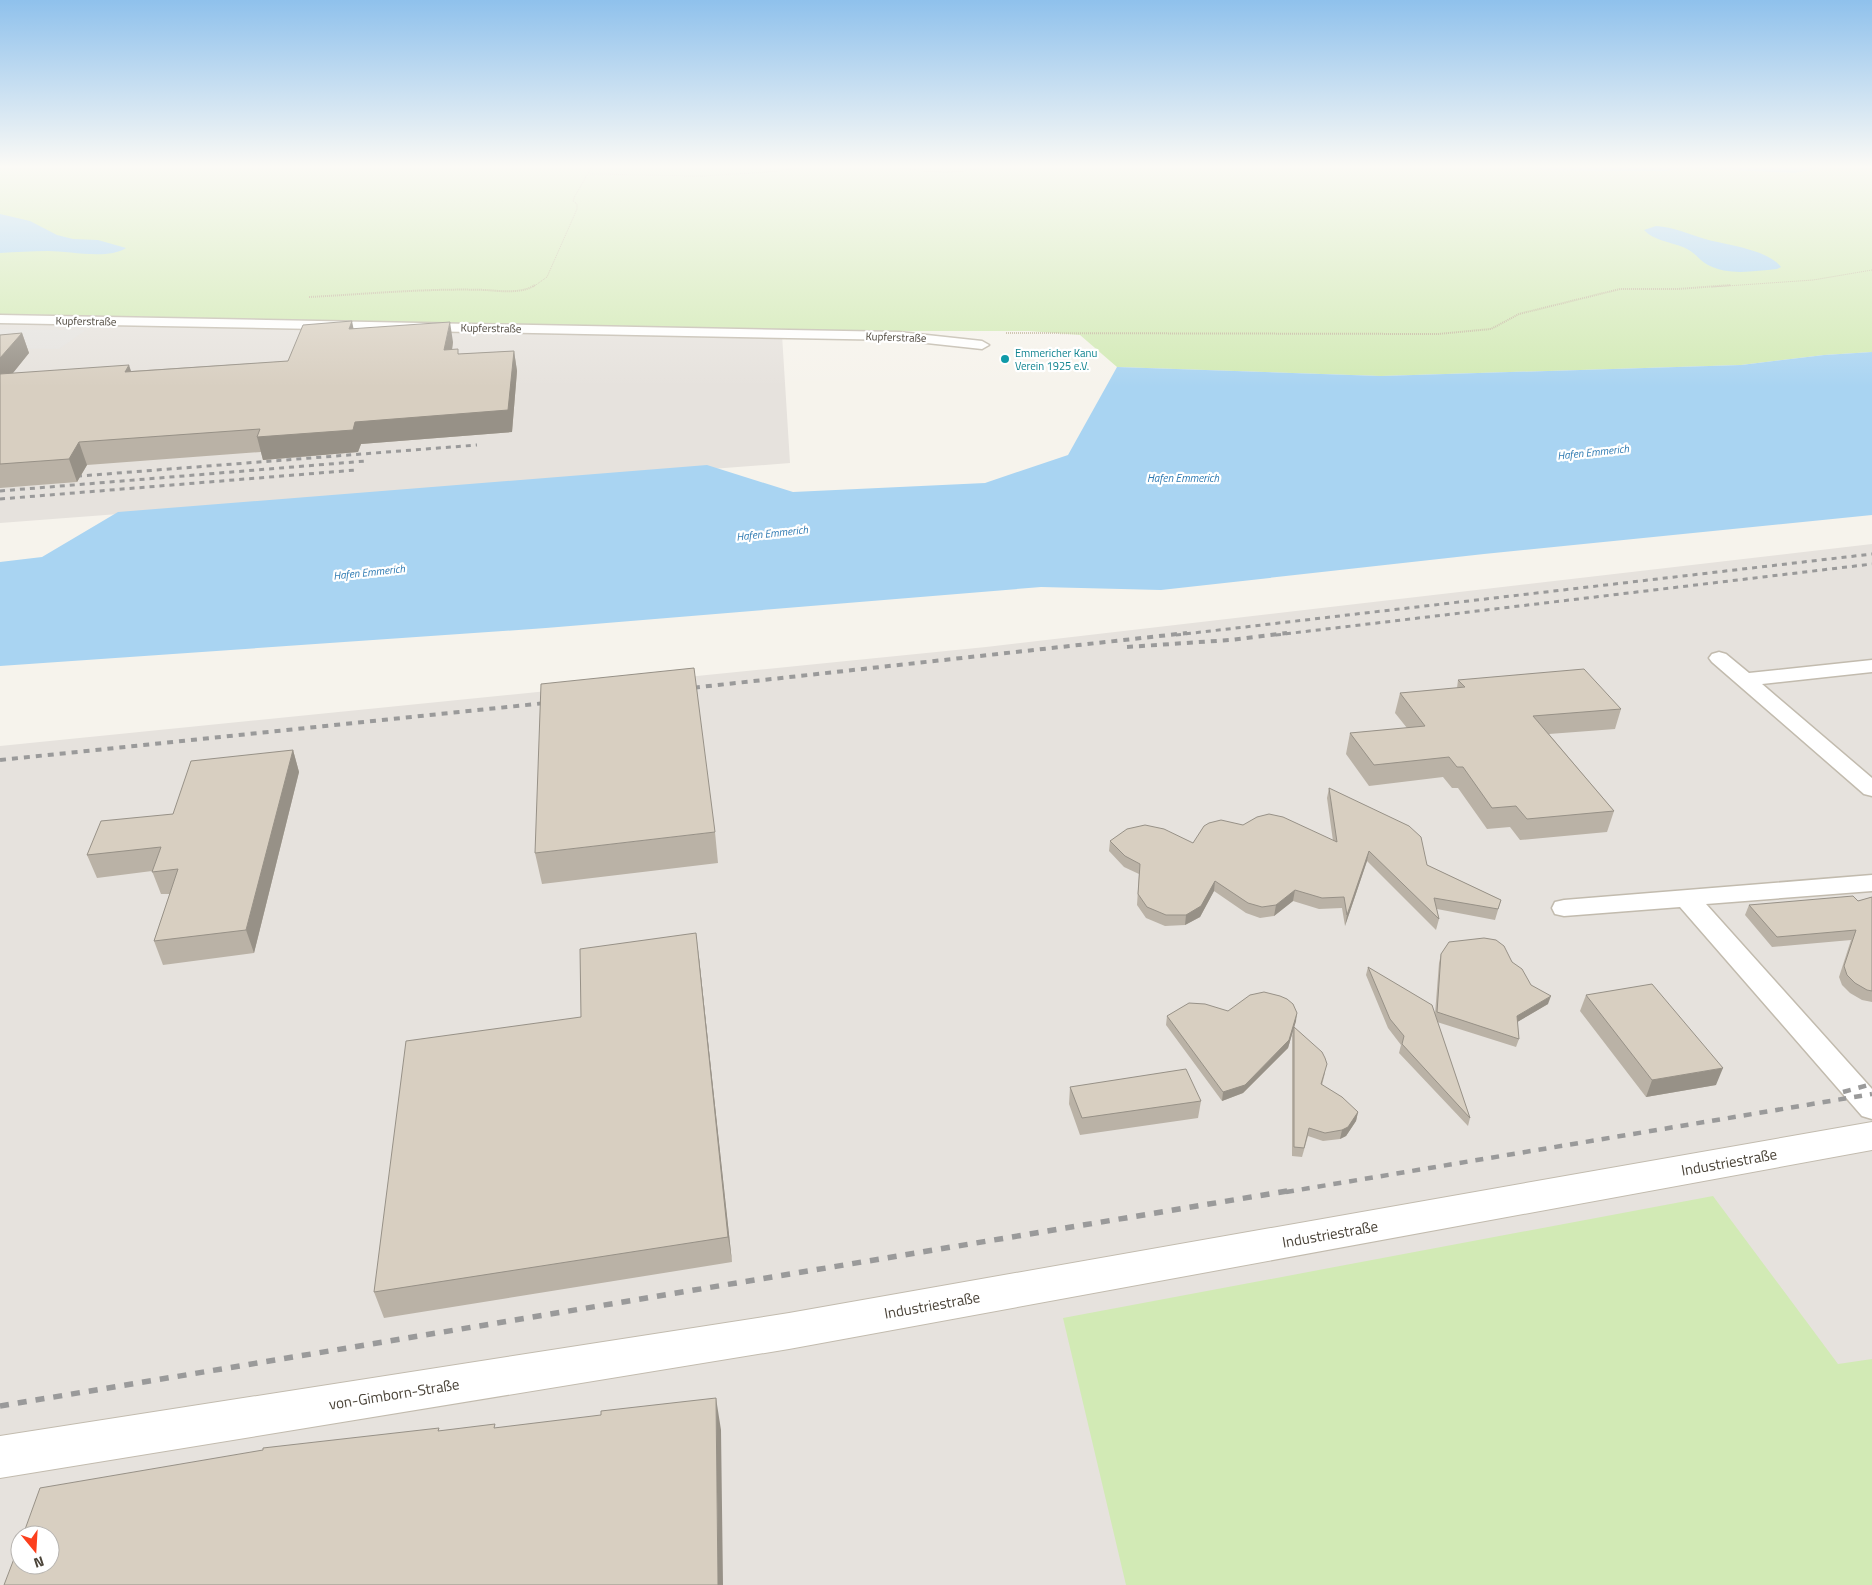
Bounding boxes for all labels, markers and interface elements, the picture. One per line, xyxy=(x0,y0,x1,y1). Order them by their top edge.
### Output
street label: Kupferstraße xyxy=(55,312,117,330)
street label: Kupferstraße xyxy=(460,319,522,337)
street label: Kupferstraße xyxy=(865,328,927,346)
place label: Emmericher Kanu Verein 1925 e.V. xyxy=(1015,345,1097,374)
marker: Emmericher Kanu Verein 1925 e.V. xyxy=(999,353,1011,365)
water label: Hafen Emmerich xyxy=(1556,440,1630,464)
water label: Hafen Emmerich xyxy=(1147,470,1219,486)
water label: Hafen Emmerich xyxy=(735,521,809,545)
water label: Hafen Emmerich xyxy=(332,560,406,584)
street label: Industriestraße xyxy=(1679,1142,1779,1182)
street label: Industriestraße xyxy=(1280,1214,1380,1254)
street label: Industriestraße xyxy=(882,1285,982,1325)
street label: von-Gimborn-Straße xyxy=(327,1372,461,1416)
north arrow xyxy=(10,1525,60,1575)
text: N xyxy=(31,1551,47,1574)

